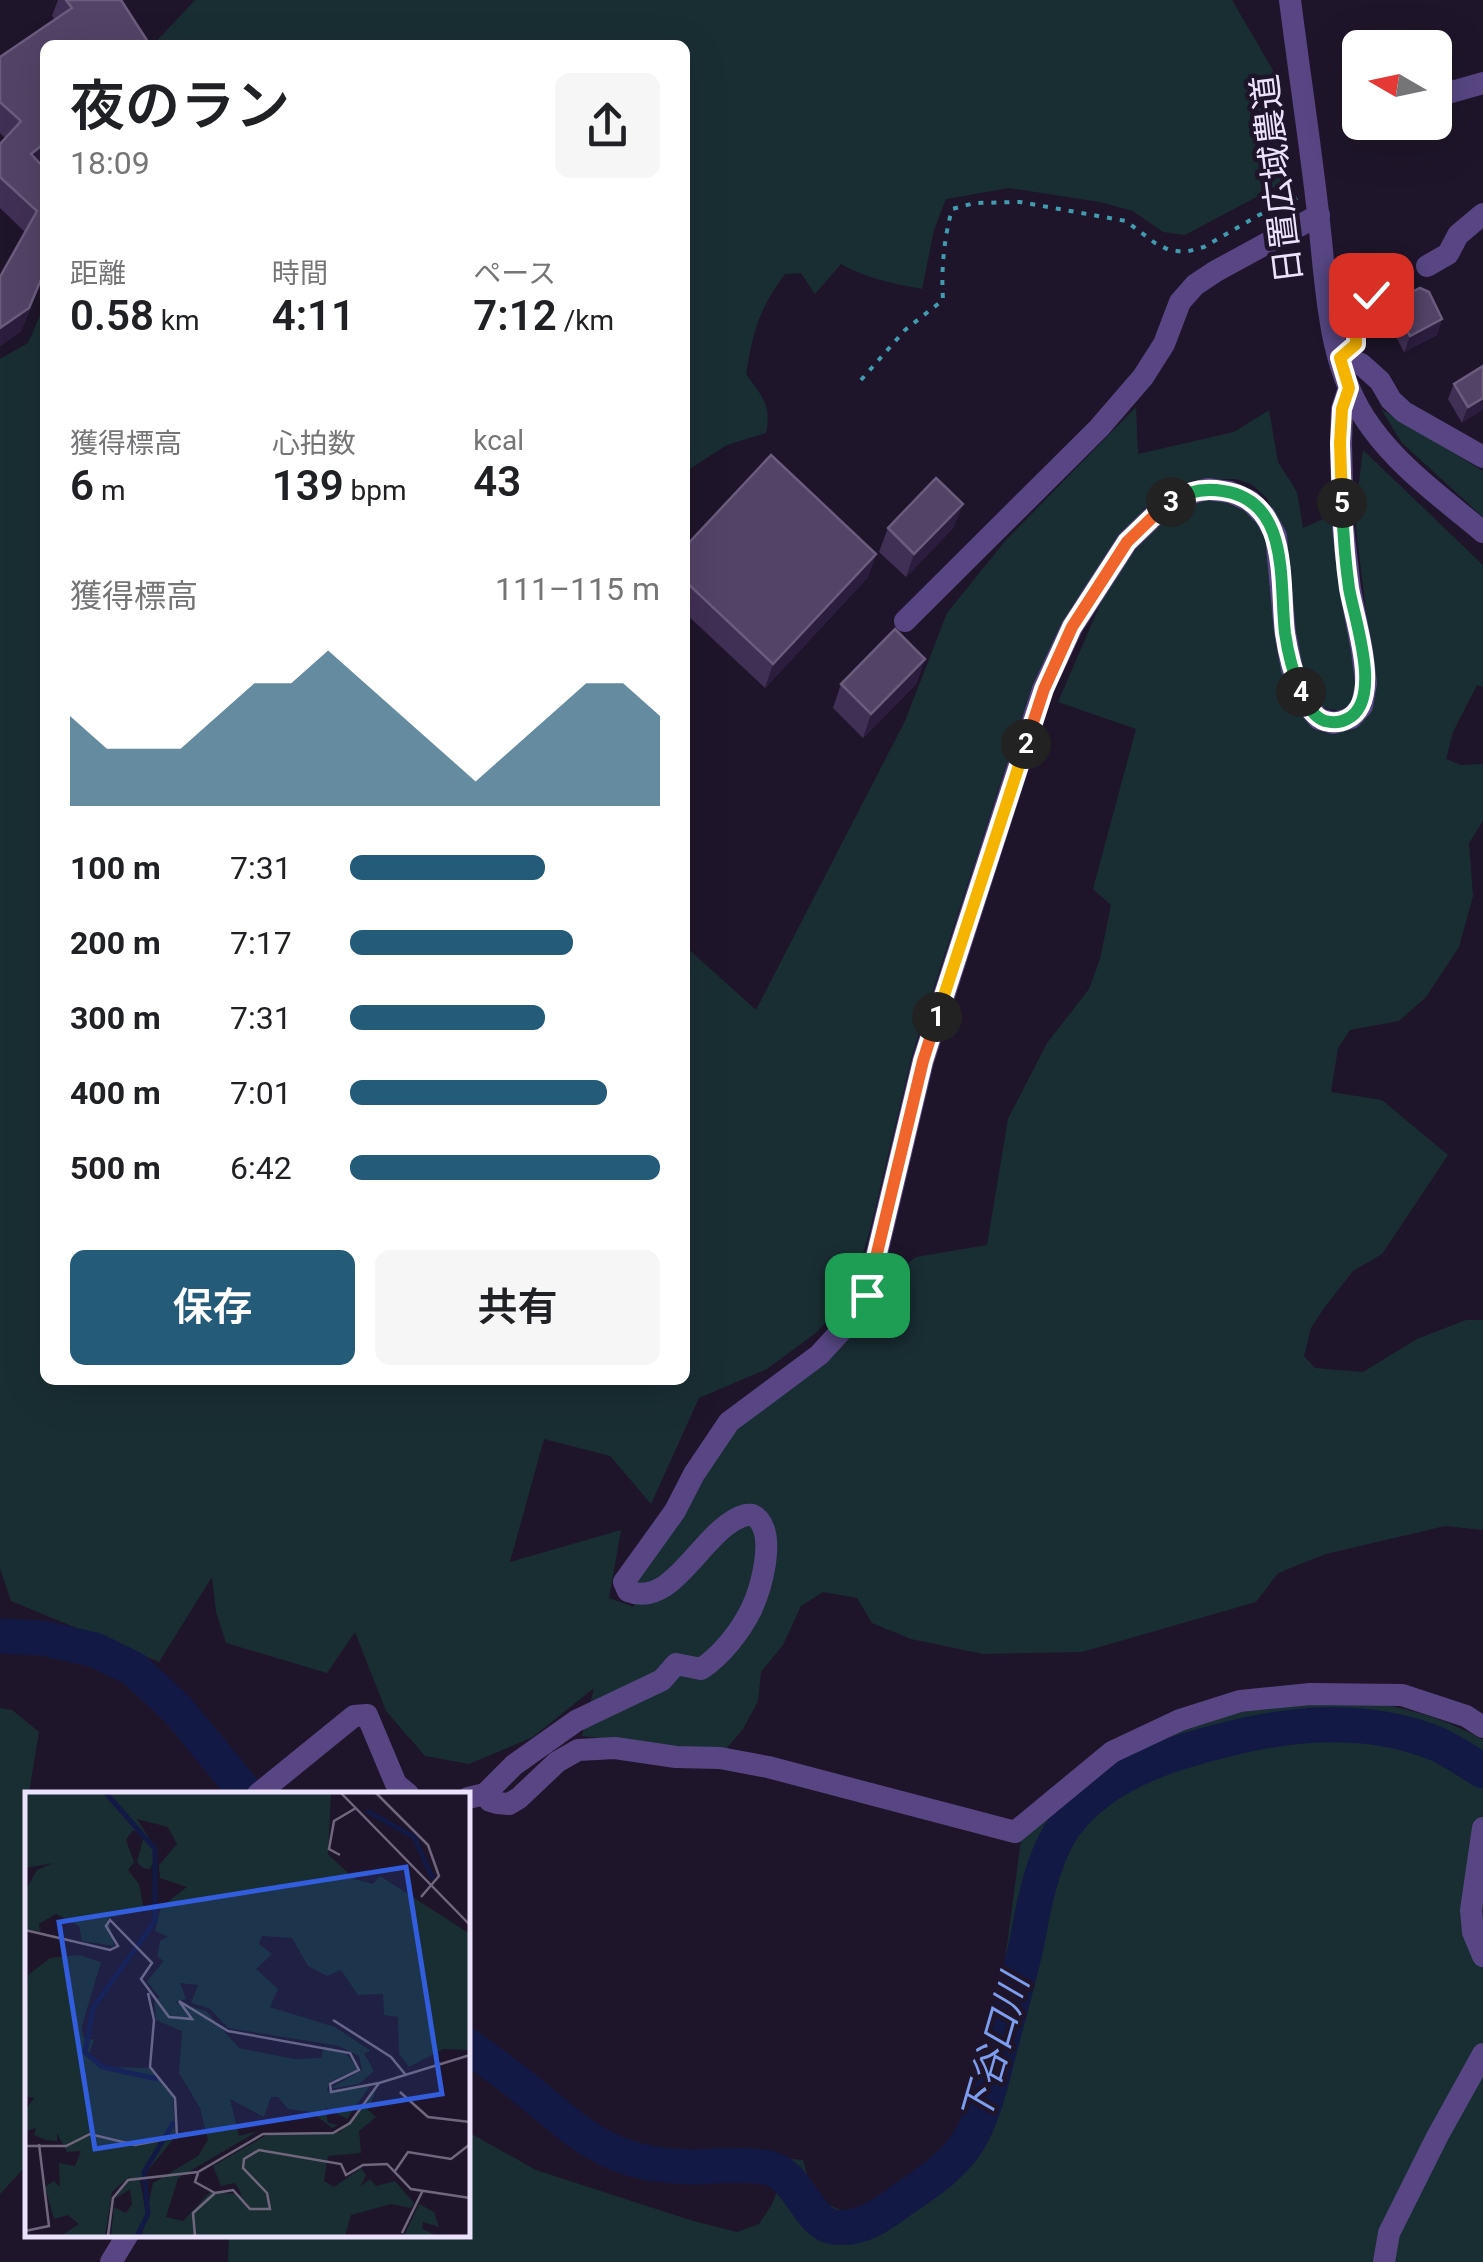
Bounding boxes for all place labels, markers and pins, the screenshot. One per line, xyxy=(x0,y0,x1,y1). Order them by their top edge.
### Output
pin xyxy=(1329,253,1414,338)
pin: 3 xyxy=(1146,477,1196,527)
pin: 5 xyxy=(1317,478,1367,528)
pin: 4 xyxy=(1276,667,1326,717)
pin: 2 xyxy=(1001,719,1051,769)
pin: 1 xyxy=(912,992,962,1042)
pin xyxy=(825,1253,910,1338)

